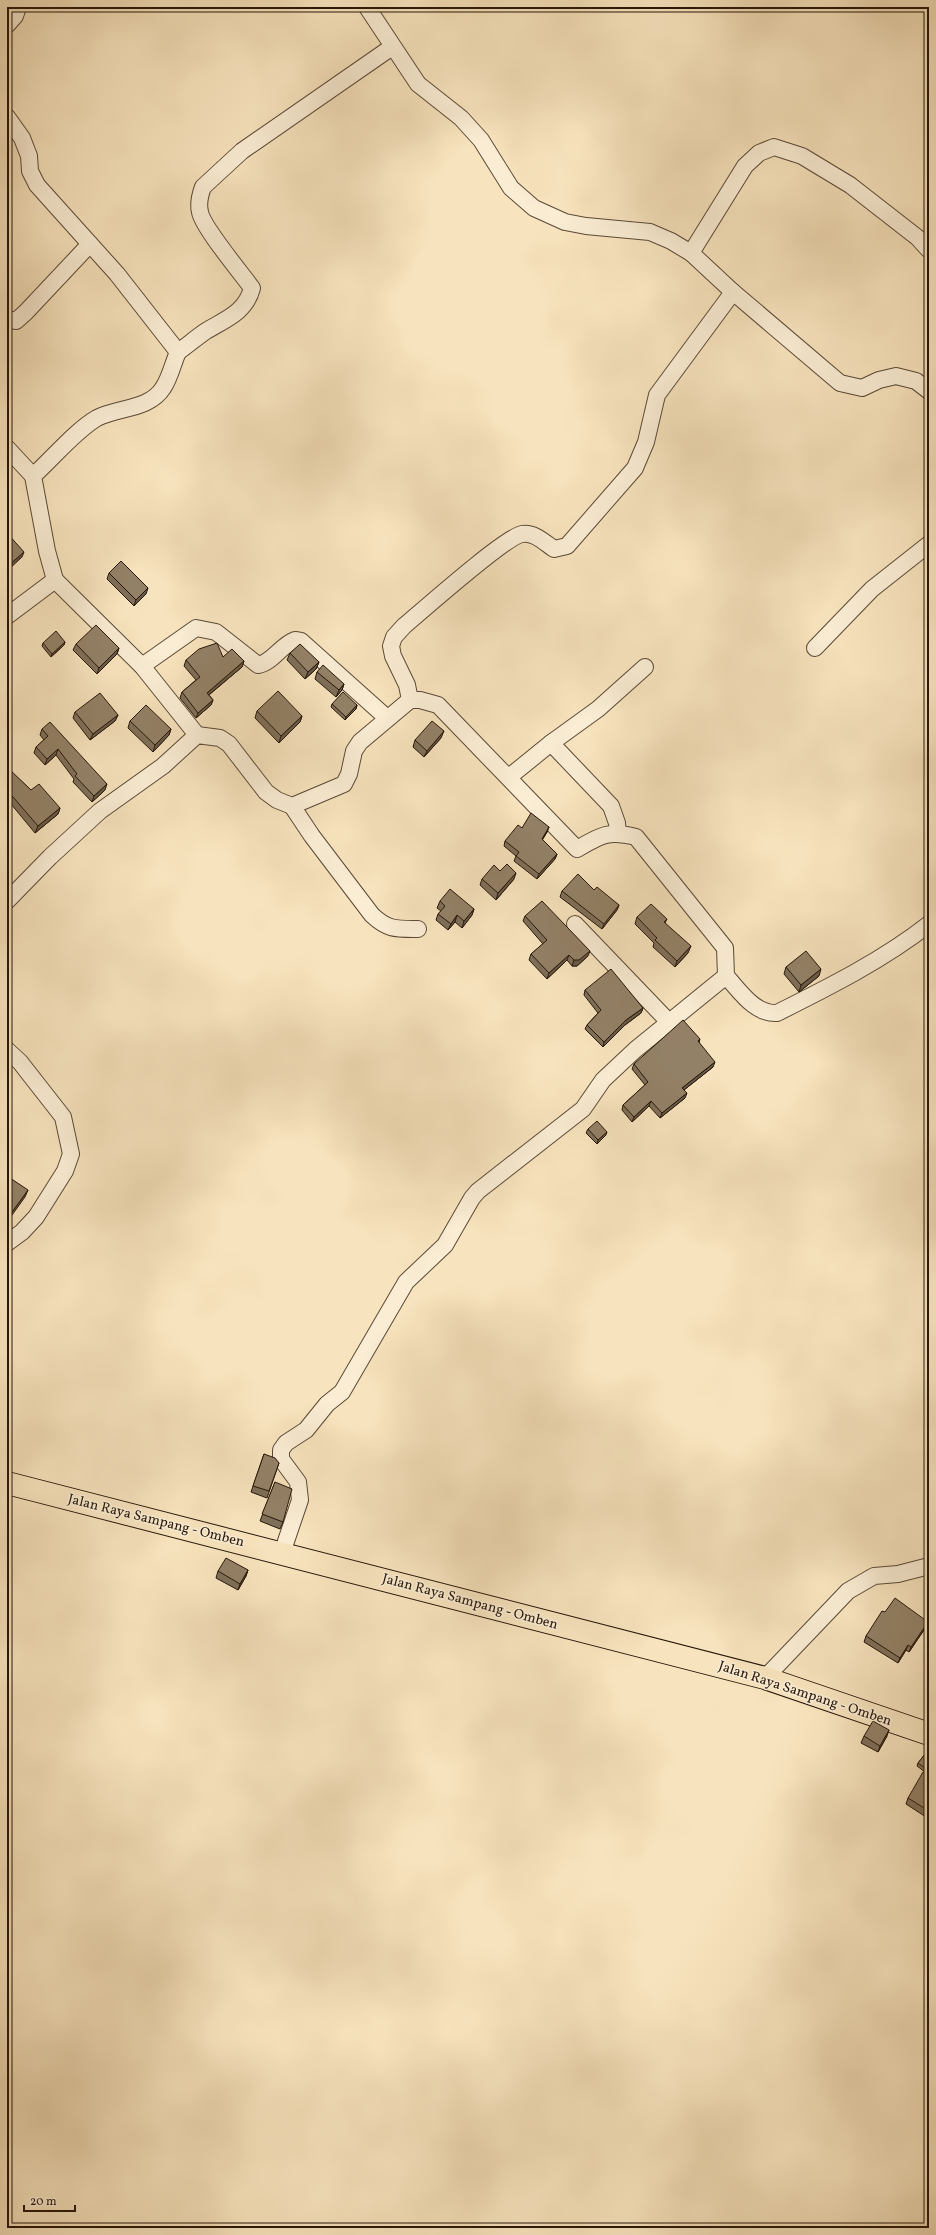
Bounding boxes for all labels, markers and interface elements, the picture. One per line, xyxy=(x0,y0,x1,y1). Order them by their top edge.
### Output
street label: Jalan Raya Sampang - Omben xyxy=(66,1490,246,1552)
street label: Jalan Raya Sampang - Omben xyxy=(380,1569,560,1635)
street label: Jalan Raya Sampang - Omben xyxy=(716,1657,894,1731)
scale bar xyxy=(24,2187,75,2213)
text: 20 m xyxy=(30,2194,57,2210)

